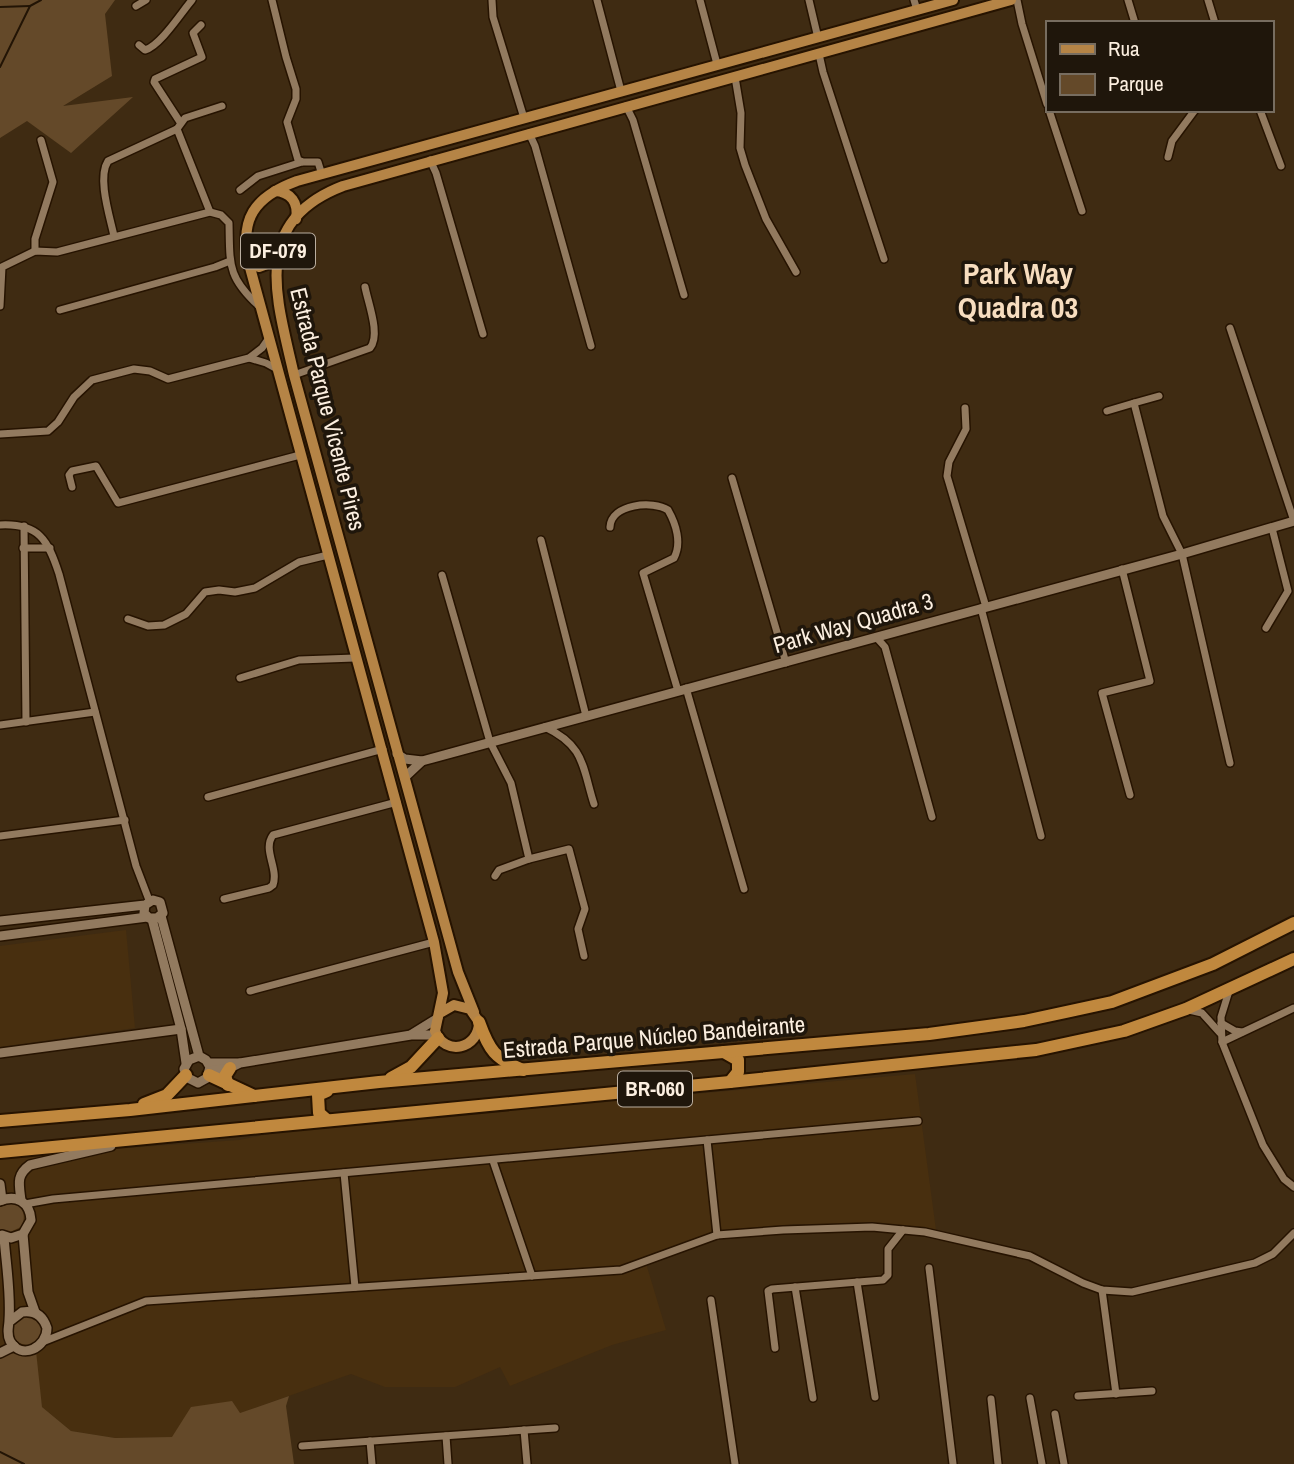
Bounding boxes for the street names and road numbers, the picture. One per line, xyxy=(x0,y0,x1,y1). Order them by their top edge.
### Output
road number: DF-079 xyxy=(241,233,315,268)
street label: Estrada Parque Vicente Pires xyxy=(283,284,374,534)
street label: Park Way Quadra 3 xyxy=(769,585,936,660)
street label: Estrada Parque Núcleo Bandeirante xyxy=(502,1008,806,1065)
road number: BR-060 xyxy=(618,1072,692,1106)

